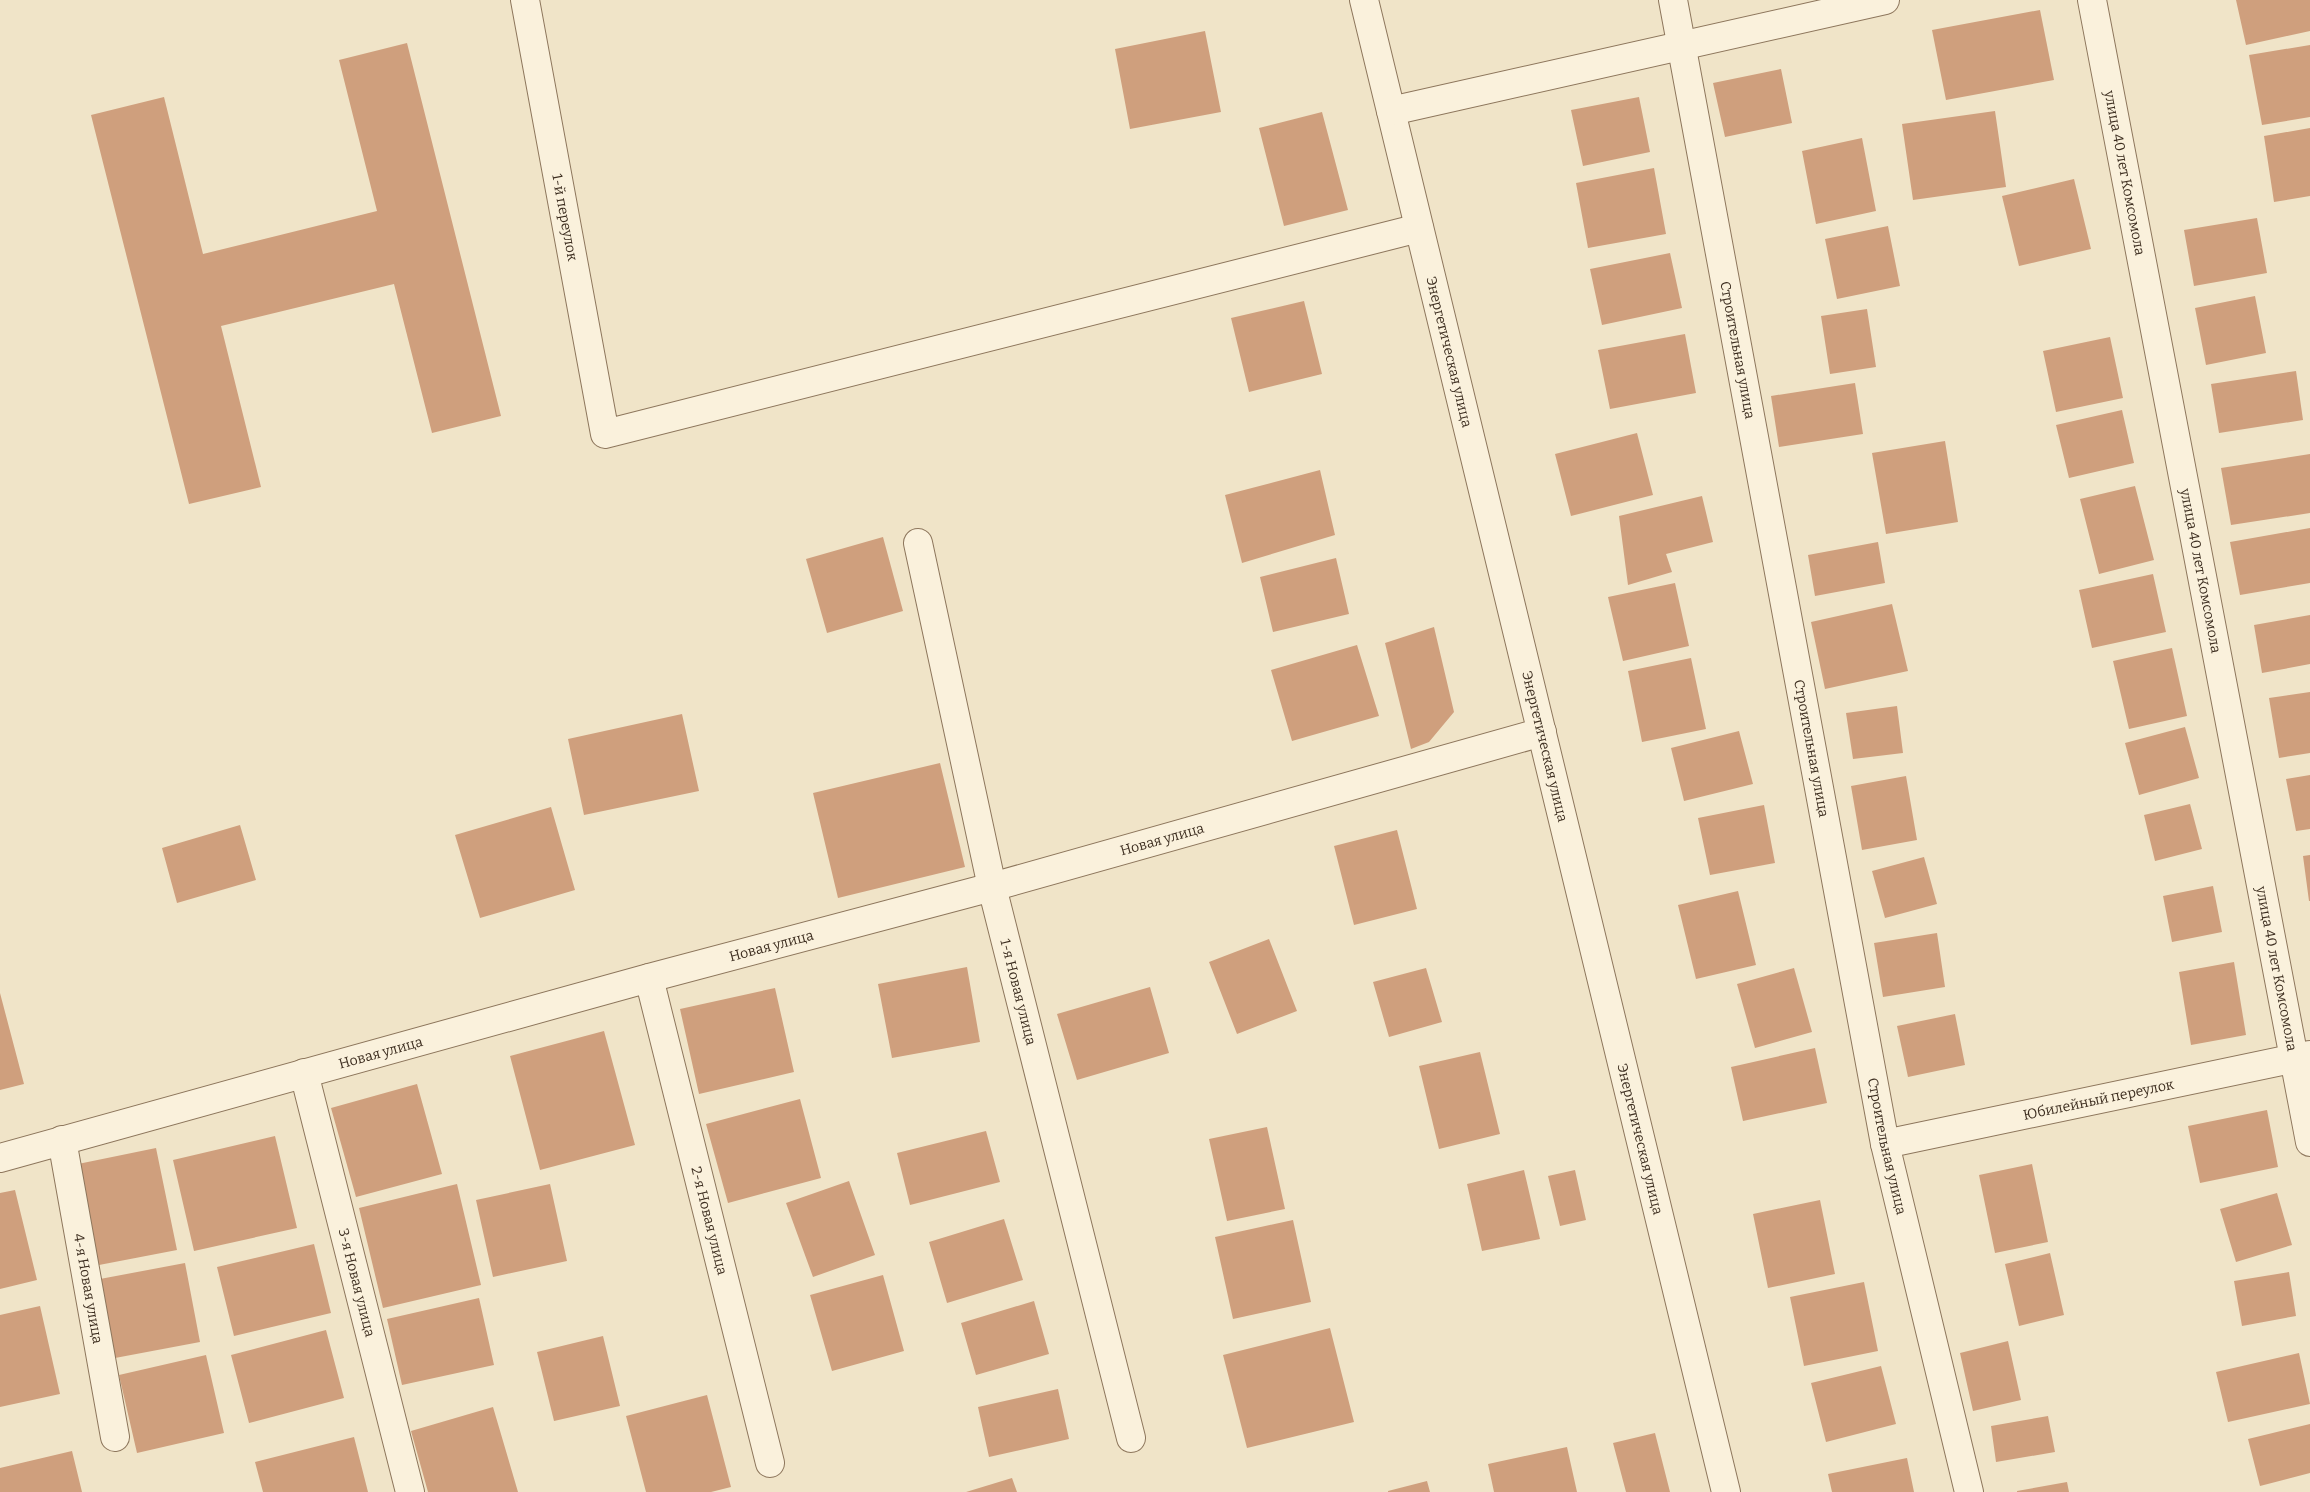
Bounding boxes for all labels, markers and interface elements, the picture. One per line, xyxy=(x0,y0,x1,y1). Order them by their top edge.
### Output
street label: улица 40 лет Комсомола xyxy=(2100,88,2149,257)
street label: 1-й переулок xyxy=(548,172,581,263)
street label: Энергетическая улица xyxy=(1422,275,1475,429)
street label: Строительная улица xyxy=(1716,280,1759,421)
street label: улица 40 лет Комсомола xyxy=(2176,486,2225,655)
street label: Энергетическая улица xyxy=(1518,669,1571,824)
street label: Строительная улица xyxy=(1790,678,1832,819)
street label: Новая улица xyxy=(1118,820,1206,859)
street label: улица 40 лет Комсомола xyxy=(2252,884,2300,1053)
street label: Новая улица xyxy=(727,927,816,965)
street label: 1-я Новая улица xyxy=(996,937,1040,1047)
street label: Новая улица xyxy=(337,1033,425,1073)
street label: Энергетическая улица xyxy=(1613,1062,1666,1217)
street label: Строительная улица xyxy=(1864,1076,1910,1217)
street label: Юбилейный переулок xyxy=(2022,1076,2176,1124)
street label: 2-я Новая улица xyxy=(687,1165,731,1277)
street label: 3-я Новая улица xyxy=(335,1226,378,1339)
street label: 4-я Новая улица xyxy=(70,1232,106,1345)

